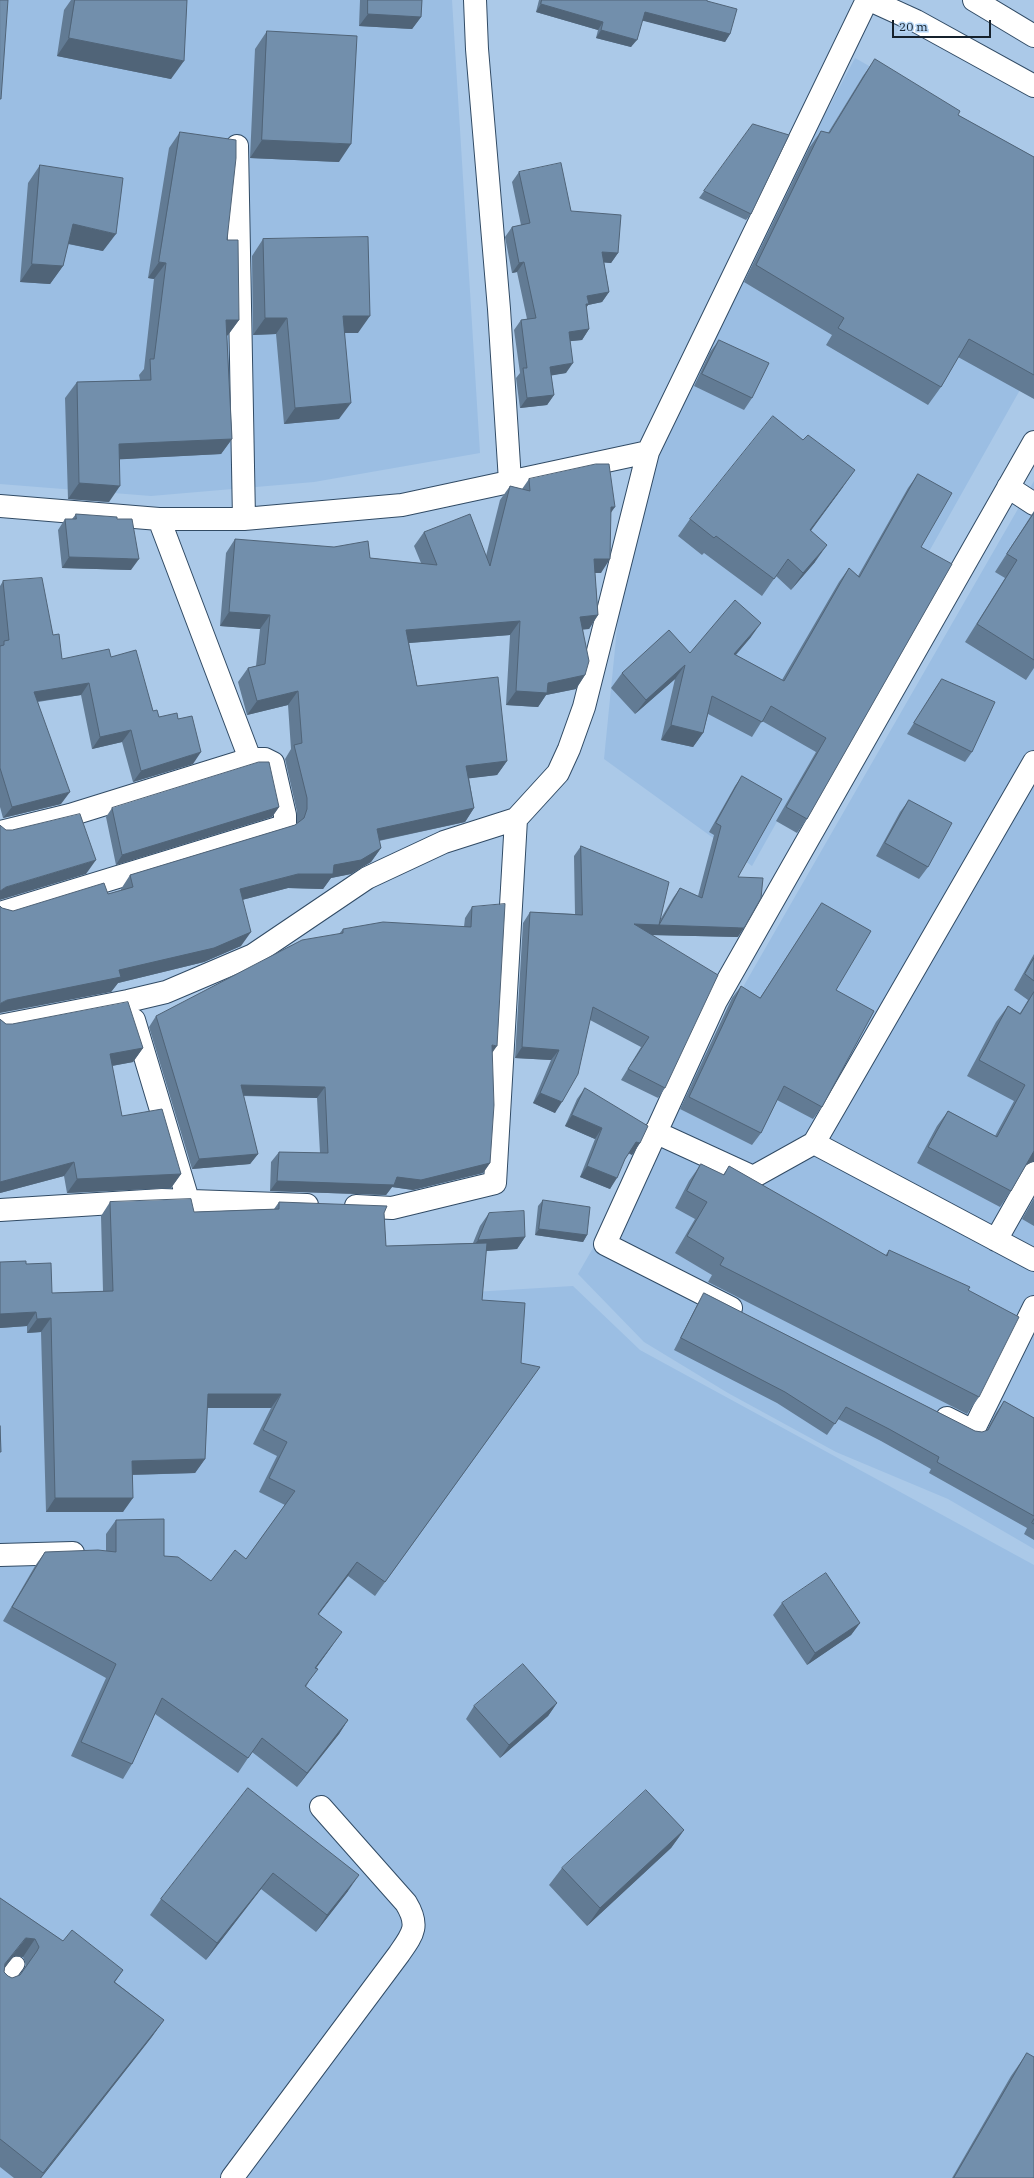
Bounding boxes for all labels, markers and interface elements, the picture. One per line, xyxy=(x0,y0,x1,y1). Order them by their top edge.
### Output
scale bar xyxy=(894,12,993,38)
text: 20 m xyxy=(899,19,928,34)

